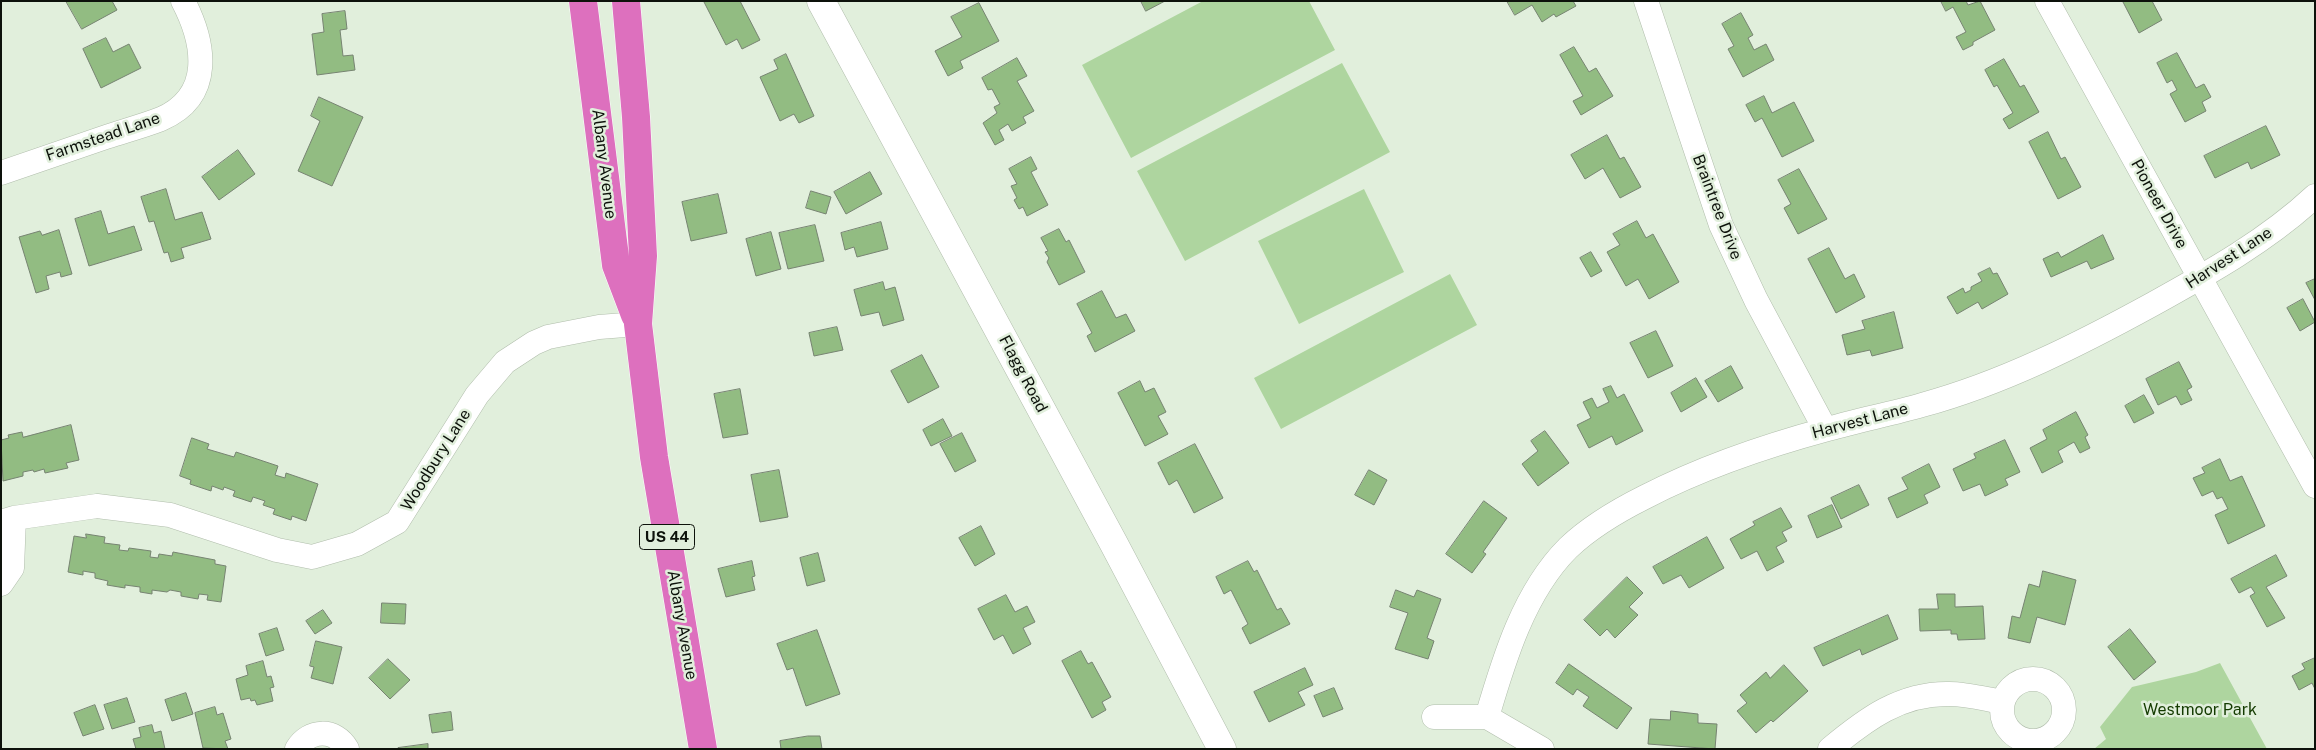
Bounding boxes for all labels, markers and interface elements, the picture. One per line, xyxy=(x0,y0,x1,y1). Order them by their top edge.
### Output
street label: Farmstead Lane xyxy=(43,108,163,166)
street label: Albany Avenue xyxy=(588,108,620,220)
street label: Braintree Drive xyxy=(1688,152,1746,262)
street label: Pioneer Drive xyxy=(2127,156,2191,252)
street label: Harvest Lane xyxy=(2182,223,2276,293)
street label: Flagg Road xyxy=(995,332,1051,416)
street label: Harvest Lane xyxy=(1810,399,1910,443)
street label: Woodbury Lane xyxy=(397,406,475,514)
road number: US 44 xyxy=(640,524,694,550)
street label: Albany Avenue xyxy=(663,569,701,681)
park label: Westmoor Park xyxy=(2143,700,2257,720)

